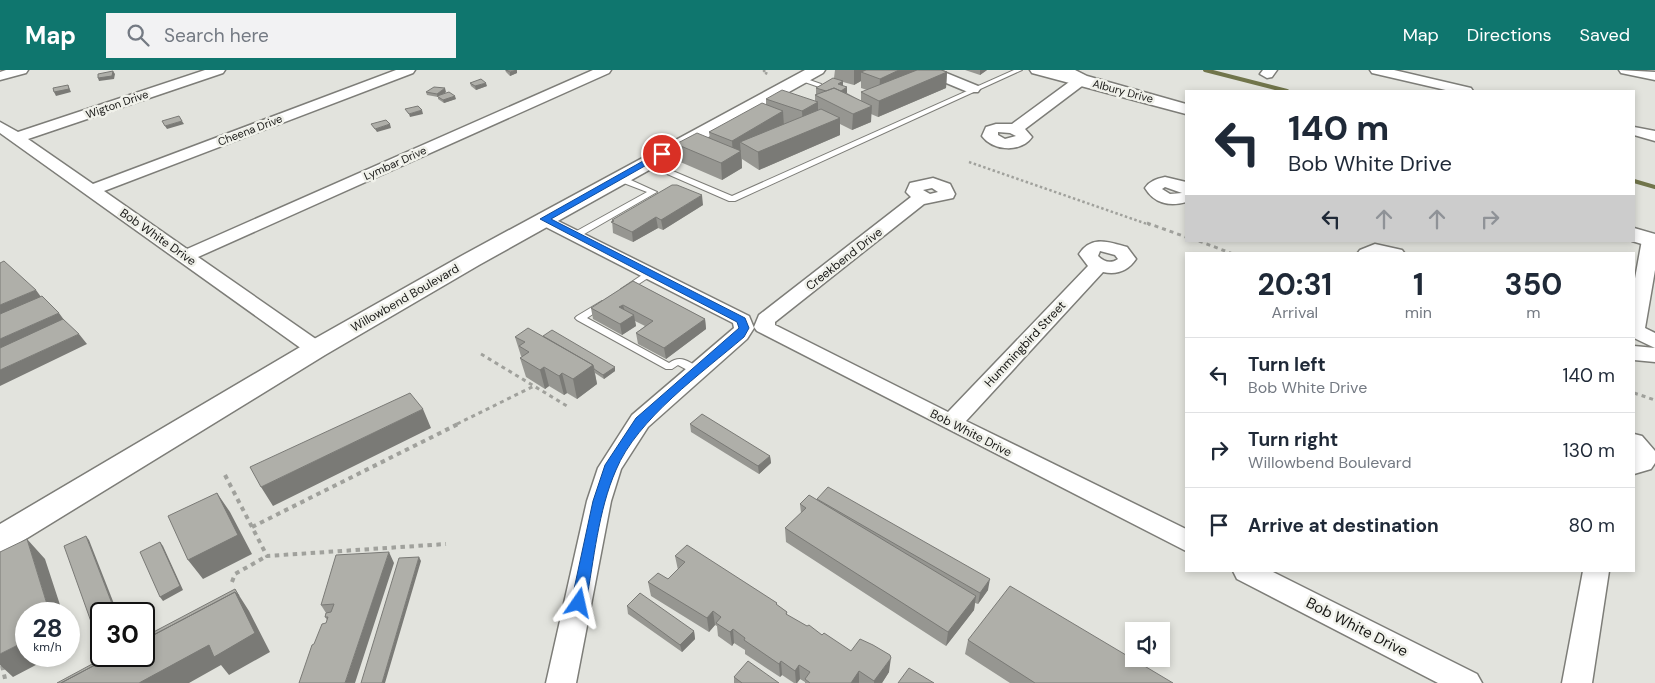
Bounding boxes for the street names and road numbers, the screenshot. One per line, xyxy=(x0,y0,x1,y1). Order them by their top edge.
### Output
street label: Albury Drive xyxy=(1091,76,1155,106)
street label: Wigton Drive xyxy=(84,87,150,121)
street label: Cheena Drive xyxy=(216,111,284,149)
street label: Lymbar Drive xyxy=(362,143,428,183)
street label: Bob White Drive xyxy=(117,205,199,269)
street label: Creekbend Drive xyxy=(802,224,886,294)
street label: Willowbend Boulevard xyxy=(348,260,462,336)
street label: Hummingbird Street xyxy=(981,297,1069,390)
street label: Bob White Drive xyxy=(928,406,1015,461)
street label: Bob White Drive xyxy=(1303,593,1411,661)

